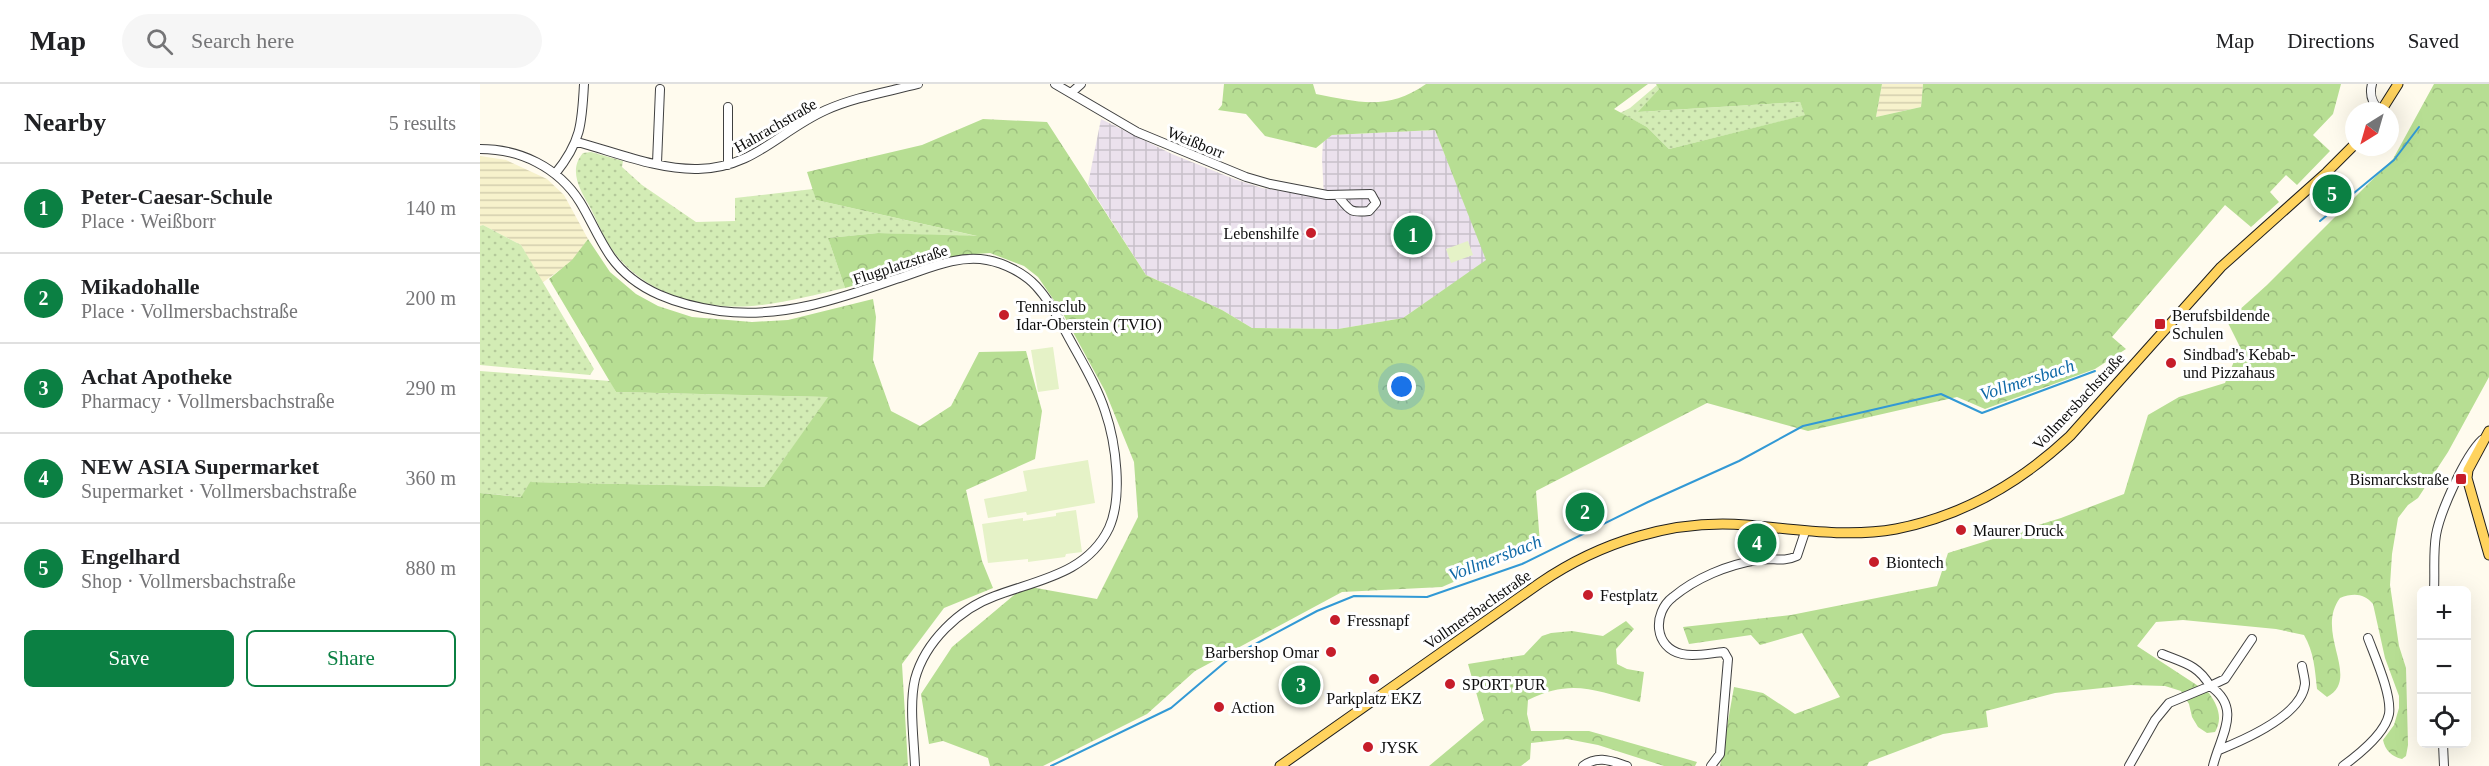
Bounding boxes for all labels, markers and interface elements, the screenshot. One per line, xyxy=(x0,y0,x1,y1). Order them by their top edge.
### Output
search box xyxy=(122,14,542,68)
text: Map xyxy=(30,25,86,56)
icon: search xyxy=(143,25,176,58)
text: Search here xyxy=(191,28,294,53)
text: Map xyxy=(2216,29,2254,53)
text: Directions xyxy=(2287,29,2375,53)
text: Saved xyxy=(2408,29,2459,53)
street label: Hahrachstraße xyxy=(731,95,820,156)
north arrow xyxy=(2345,102,2399,156)
text: Nearby xyxy=(24,108,106,137)
text: 5 results xyxy=(389,112,456,134)
street label: Weißborr xyxy=(1165,123,1227,162)
pin: 5 xyxy=(2312,172,2352,216)
text: Peter-Caesar-Schule xyxy=(81,184,272,209)
text: 1 xyxy=(39,197,49,219)
text: 140 m xyxy=(405,197,456,219)
text: Place · Weißborr xyxy=(81,210,216,232)
pin: 1 xyxy=(1394,212,1432,258)
place label: Lebenshilfe xyxy=(1223,225,1299,242)
marker: Lebenshilfe xyxy=(1304,226,1318,240)
street label: Flugplatzstraße xyxy=(851,241,950,289)
text: Mikadohalle xyxy=(81,274,200,299)
text: 2 xyxy=(39,287,49,309)
text: 200 m xyxy=(405,287,456,309)
place label: Tennisclub Idar-Oberstein (TVIO) xyxy=(1016,298,1162,334)
text: Place · Vollmersbachstraße xyxy=(81,300,298,322)
place label: Berufsbildende Schulen xyxy=(2172,307,2270,342)
marker: Tennisclub Idar-Oberstein (TVIO) xyxy=(997,308,1011,322)
marker: Berufsbildende Schulen xyxy=(2153,317,2167,331)
place label: Sindbad's Kebab- und Pizzahaus xyxy=(2183,346,2296,381)
street label: Vollmersbachstraße xyxy=(2029,350,2128,453)
water label: Vollmersbach xyxy=(1977,355,2077,405)
marker: Sindbad's Kebab- und Pizzahaus xyxy=(2164,356,2178,370)
text: Achat Apotheke xyxy=(81,364,232,389)
your location xyxy=(1387,372,1416,401)
text: 3 xyxy=(39,377,49,399)
text: 290 m xyxy=(405,377,456,399)
text: Pharmacy · Vollmersbachstraße xyxy=(81,390,335,412)
text: NEW ASIA Supermarket xyxy=(81,454,319,479)
text: 4 xyxy=(39,467,49,489)
text: 360 m xyxy=(405,467,456,489)
place label: Bismarckstraße xyxy=(2349,471,2449,488)
marker: Bismarckstraße xyxy=(2454,472,2468,486)
text: Supermarket · Vollmersbachstraße xyxy=(81,480,357,502)
pin: 2 xyxy=(1566,490,1604,534)
pin: 4 xyxy=(1738,520,1776,566)
place label: Maurer Druck xyxy=(1973,522,2064,539)
marker: Maurer Druck xyxy=(1954,523,1968,537)
water label: Vollmersbach xyxy=(1446,531,1544,585)
text: Engelhard xyxy=(81,544,180,569)
place label: Biontech xyxy=(1886,554,1944,571)
marker: Biontech xyxy=(1867,555,1881,569)
text: 5 xyxy=(39,557,49,579)
text: 880 m xyxy=(405,557,456,579)
street label: Vollmersbachstraße xyxy=(1421,566,1534,652)
text: Shop · Vollmersbachstraße xyxy=(81,570,296,592)
map controls xyxy=(2417,586,2471,748)
button: + xyxy=(2417,586,2471,640)
place label: Festplatz xyxy=(1600,587,1658,605)
marker: Festplatz xyxy=(1581,588,1595,602)
place label: Fressnapf xyxy=(1347,612,1410,630)
marker: Fressnapf xyxy=(1328,613,1342,627)
button: Save xyxy=(24,630,234,687)
button: Share xyxy=(246,630,456,687)
button: − xyxy=(2417,640,2471,694)
place label: Barbershop Omar xyxy=(1205,644,1320,662)
marker: Barbershop Omar xyxy=(1324,645,1338,659)
pin: 3 xyxy=(1282,662,1320,708)
marker: Parkplatz EKZ xyxy=(1367,672,1381,686)
place label: SPORT PUR xyxy=(1462,676,1546,693)
marker: SPORT PUR xyxy=(1443,677,1457,691)
place label: Parkplatz EKZ xyxy=(1326,690,1422,708)
button: locate xyxy=(2417,694,2471,748)
place label: Action xyxy=(1231,699,1275,716)
marker: Action xyxy=(1212,700,1226,714)
place label: JYSK xyxy=(1380,739,1419,756)
marker: JYSK xyxy=(1361,740,1375,754)

